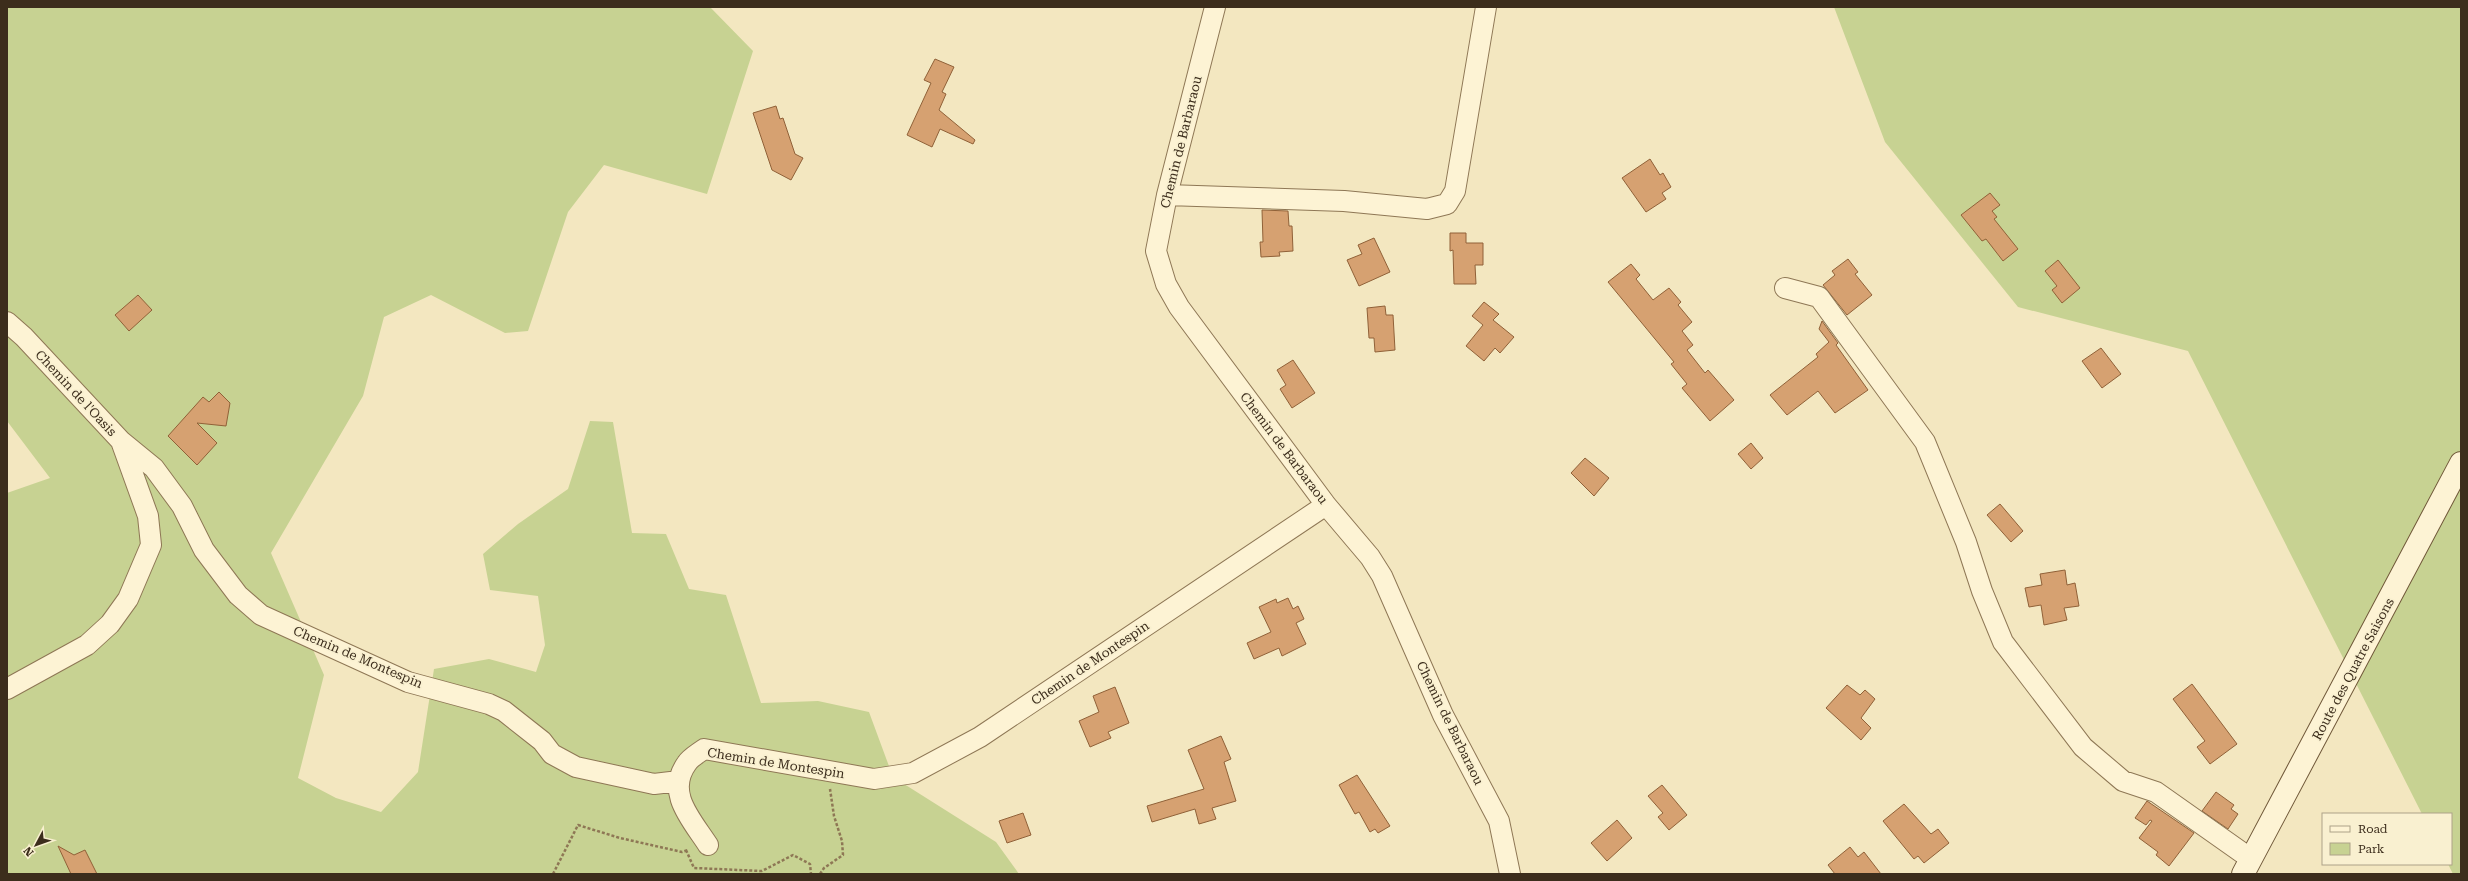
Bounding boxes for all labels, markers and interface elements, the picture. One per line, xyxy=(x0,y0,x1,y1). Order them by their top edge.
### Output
street label: Chemin de Barbaraou xyxy=(1157,74,1205,210)
street label: Chemin de l'Oasis xyxy=(32,347,120,439)
street label: Chemin de Barbaraou xyxy=(1237,389,1331,507)
street label: Route des Quatre Saisons xyxy=(2309,595,2397,743)
street label: Chemin de Montespin xyxy=(1028,618,1152,708)
street label: Chemin de Montespin xyxy=(291,623,425,691)
street label: Chemin de Barbaraou xyxy=(1413,659,1487,787)
street label: Chemin de Montespin xyxy=(706,745,846,781)
legend xyxy=(2322,813,2452,865)
text: Road xyxy=(2358,822,2388,836)
north arrow xyxy=(16,825,56,865)
text: Park xyxy=(2358,842,2385,856)
text: N xyxy=(21,843,37,859)

